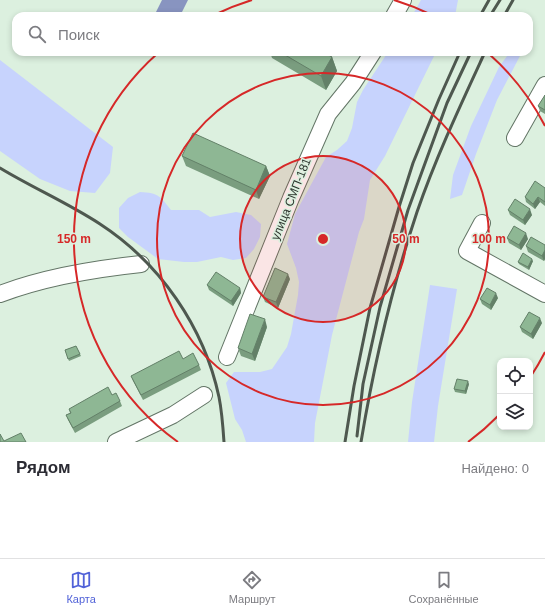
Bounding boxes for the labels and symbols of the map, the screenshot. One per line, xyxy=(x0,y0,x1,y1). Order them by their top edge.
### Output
street label: улица СМП-181 xyxy=(268,156,314,242)
text: 150 m xyxy=(57,232,91,246)
centre of rings xyxy=(316,232,330,246)
text: 50 m xyxy=(392,232,420,246)
text: 100 m xyxy=(472,232,506,246)

